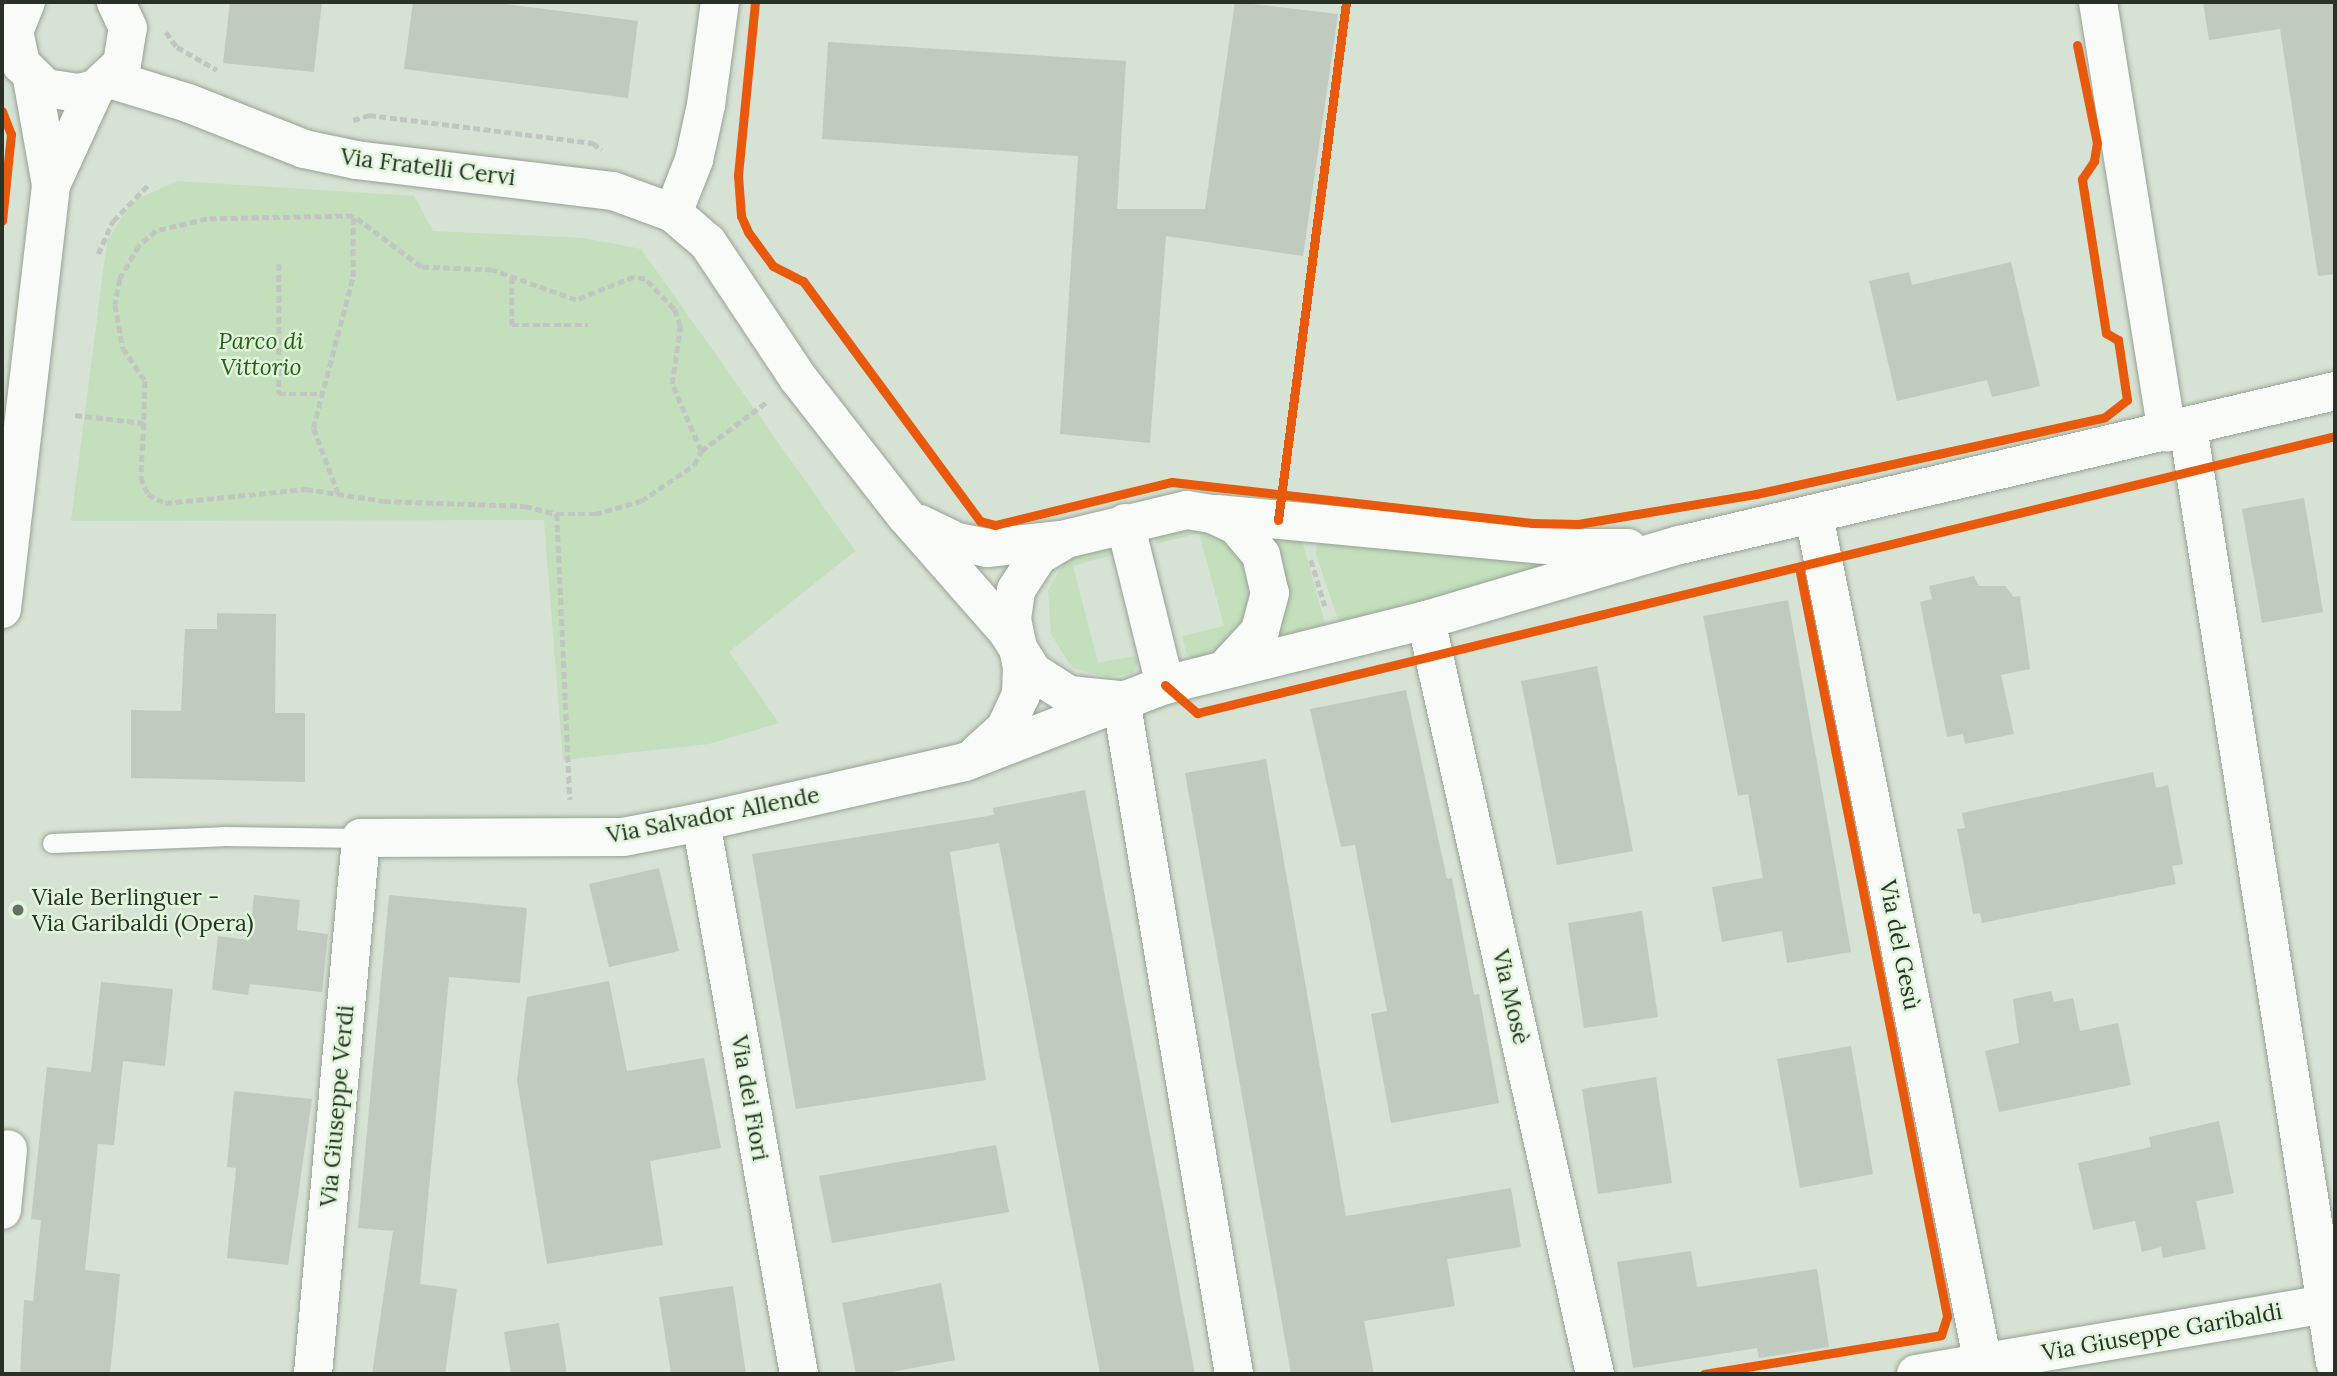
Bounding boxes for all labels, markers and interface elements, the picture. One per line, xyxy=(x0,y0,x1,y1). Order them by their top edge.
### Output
street label: Via Fratelli Cervi xyxy=(339,143,517,191)
park label: Parco di Vittorio xyxy=(218,327,304,381)
street label: Via Salvador Allende xyxy=(604,781,822,849)
street label: Via del Gesù xyxy=(1874,878,1926,1012)
place label: Viale Berlinguer - Via Garibaldi (Opera) xyxy=(32,883,253,937)
marker: Viale Berlinguer - Via Garibaldi (Opera) xyxy=(10,902,26,918)
street label: Via Mosè xyxy=(1487,947,1535,1047)
street label: Via Giuseppe Verdi xyxy=(314,1004,360,1208)
street label: Via dei Fiori xyxy=(725,1033,775,1163)
street label: Via Giuseppe Garibaldi xyxy=(2040,1297,2284,1367)

